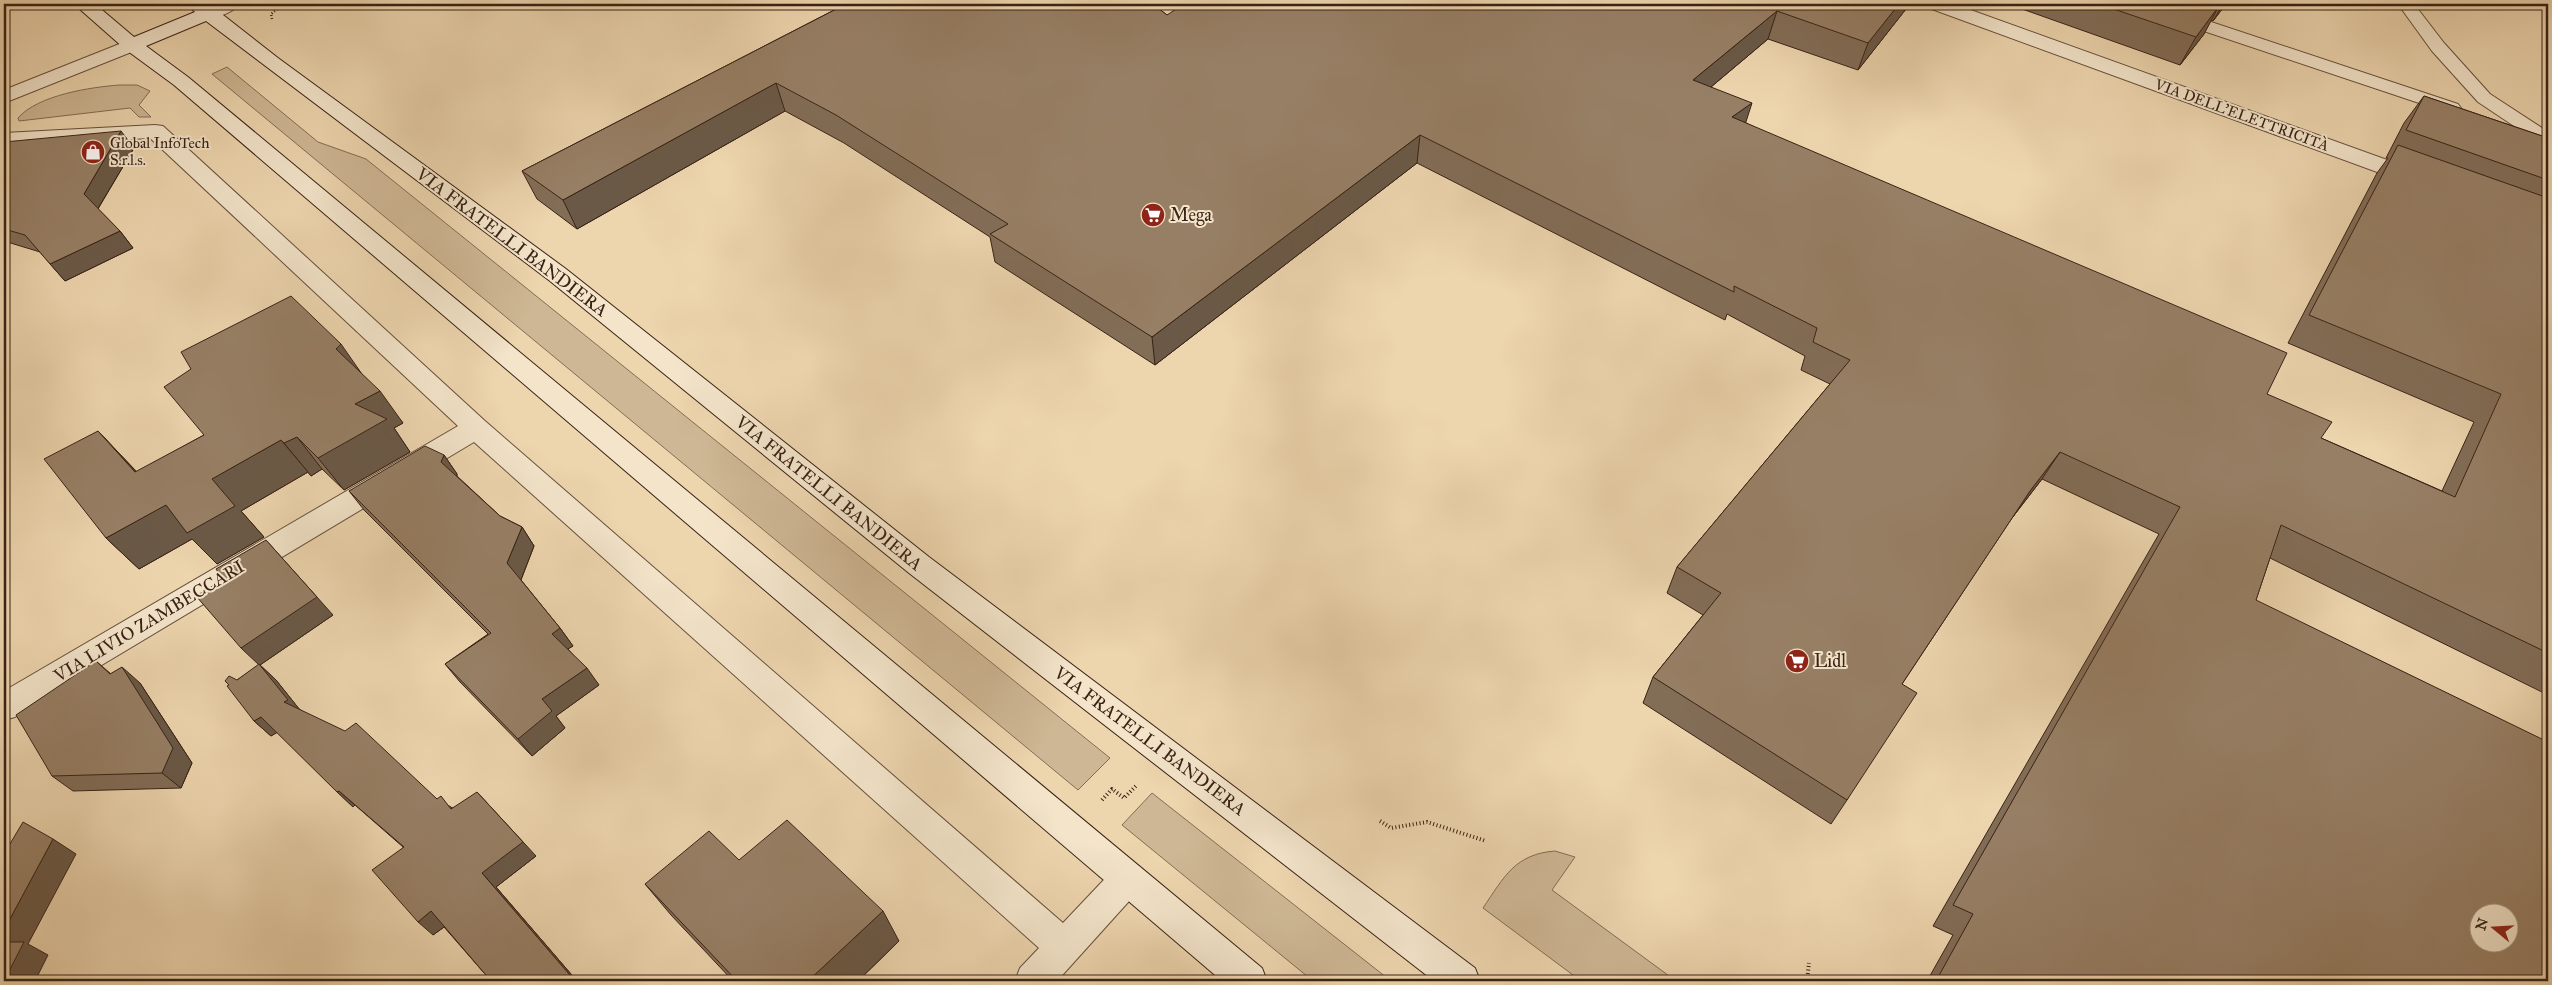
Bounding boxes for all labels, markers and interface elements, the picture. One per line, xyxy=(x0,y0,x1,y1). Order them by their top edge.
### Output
street label: VIA DELL'ELETTRICITÀ xyxy=(2151,74,2332,155)
place label: Global InfoTech S.r.l.s. xyxy=(110,134,210,169)
shop icon: Global InfoTech S.r.l.s. xyxy=(80,139,106,165)
street label: VIA FRATELLI BANDIERA xyxy=(411,162,612,321)
supermarket icon: Mega xyxy=(1140,202,1166,228)
place label: Mega xyxy=(1170,204,1212,227)
street label: VIA FRATELLI BANDIERA xyxy=(730,410,927,575)
street label: VIA LIVIO ZAMBECCARI xyxy=(49,555,249,687)
supermarket icon: Lidl xyxy=(1784,648,1810,674)
place label: Lidl xyxy=(1814,650,1846,672)
street label: VIA FRATELLI BANDIERA xyxy=(1049,661,1250,820)
north arrow xyxy=(2470,902,2520,952)
text: N xyxy=(2472,916,2492,932)

